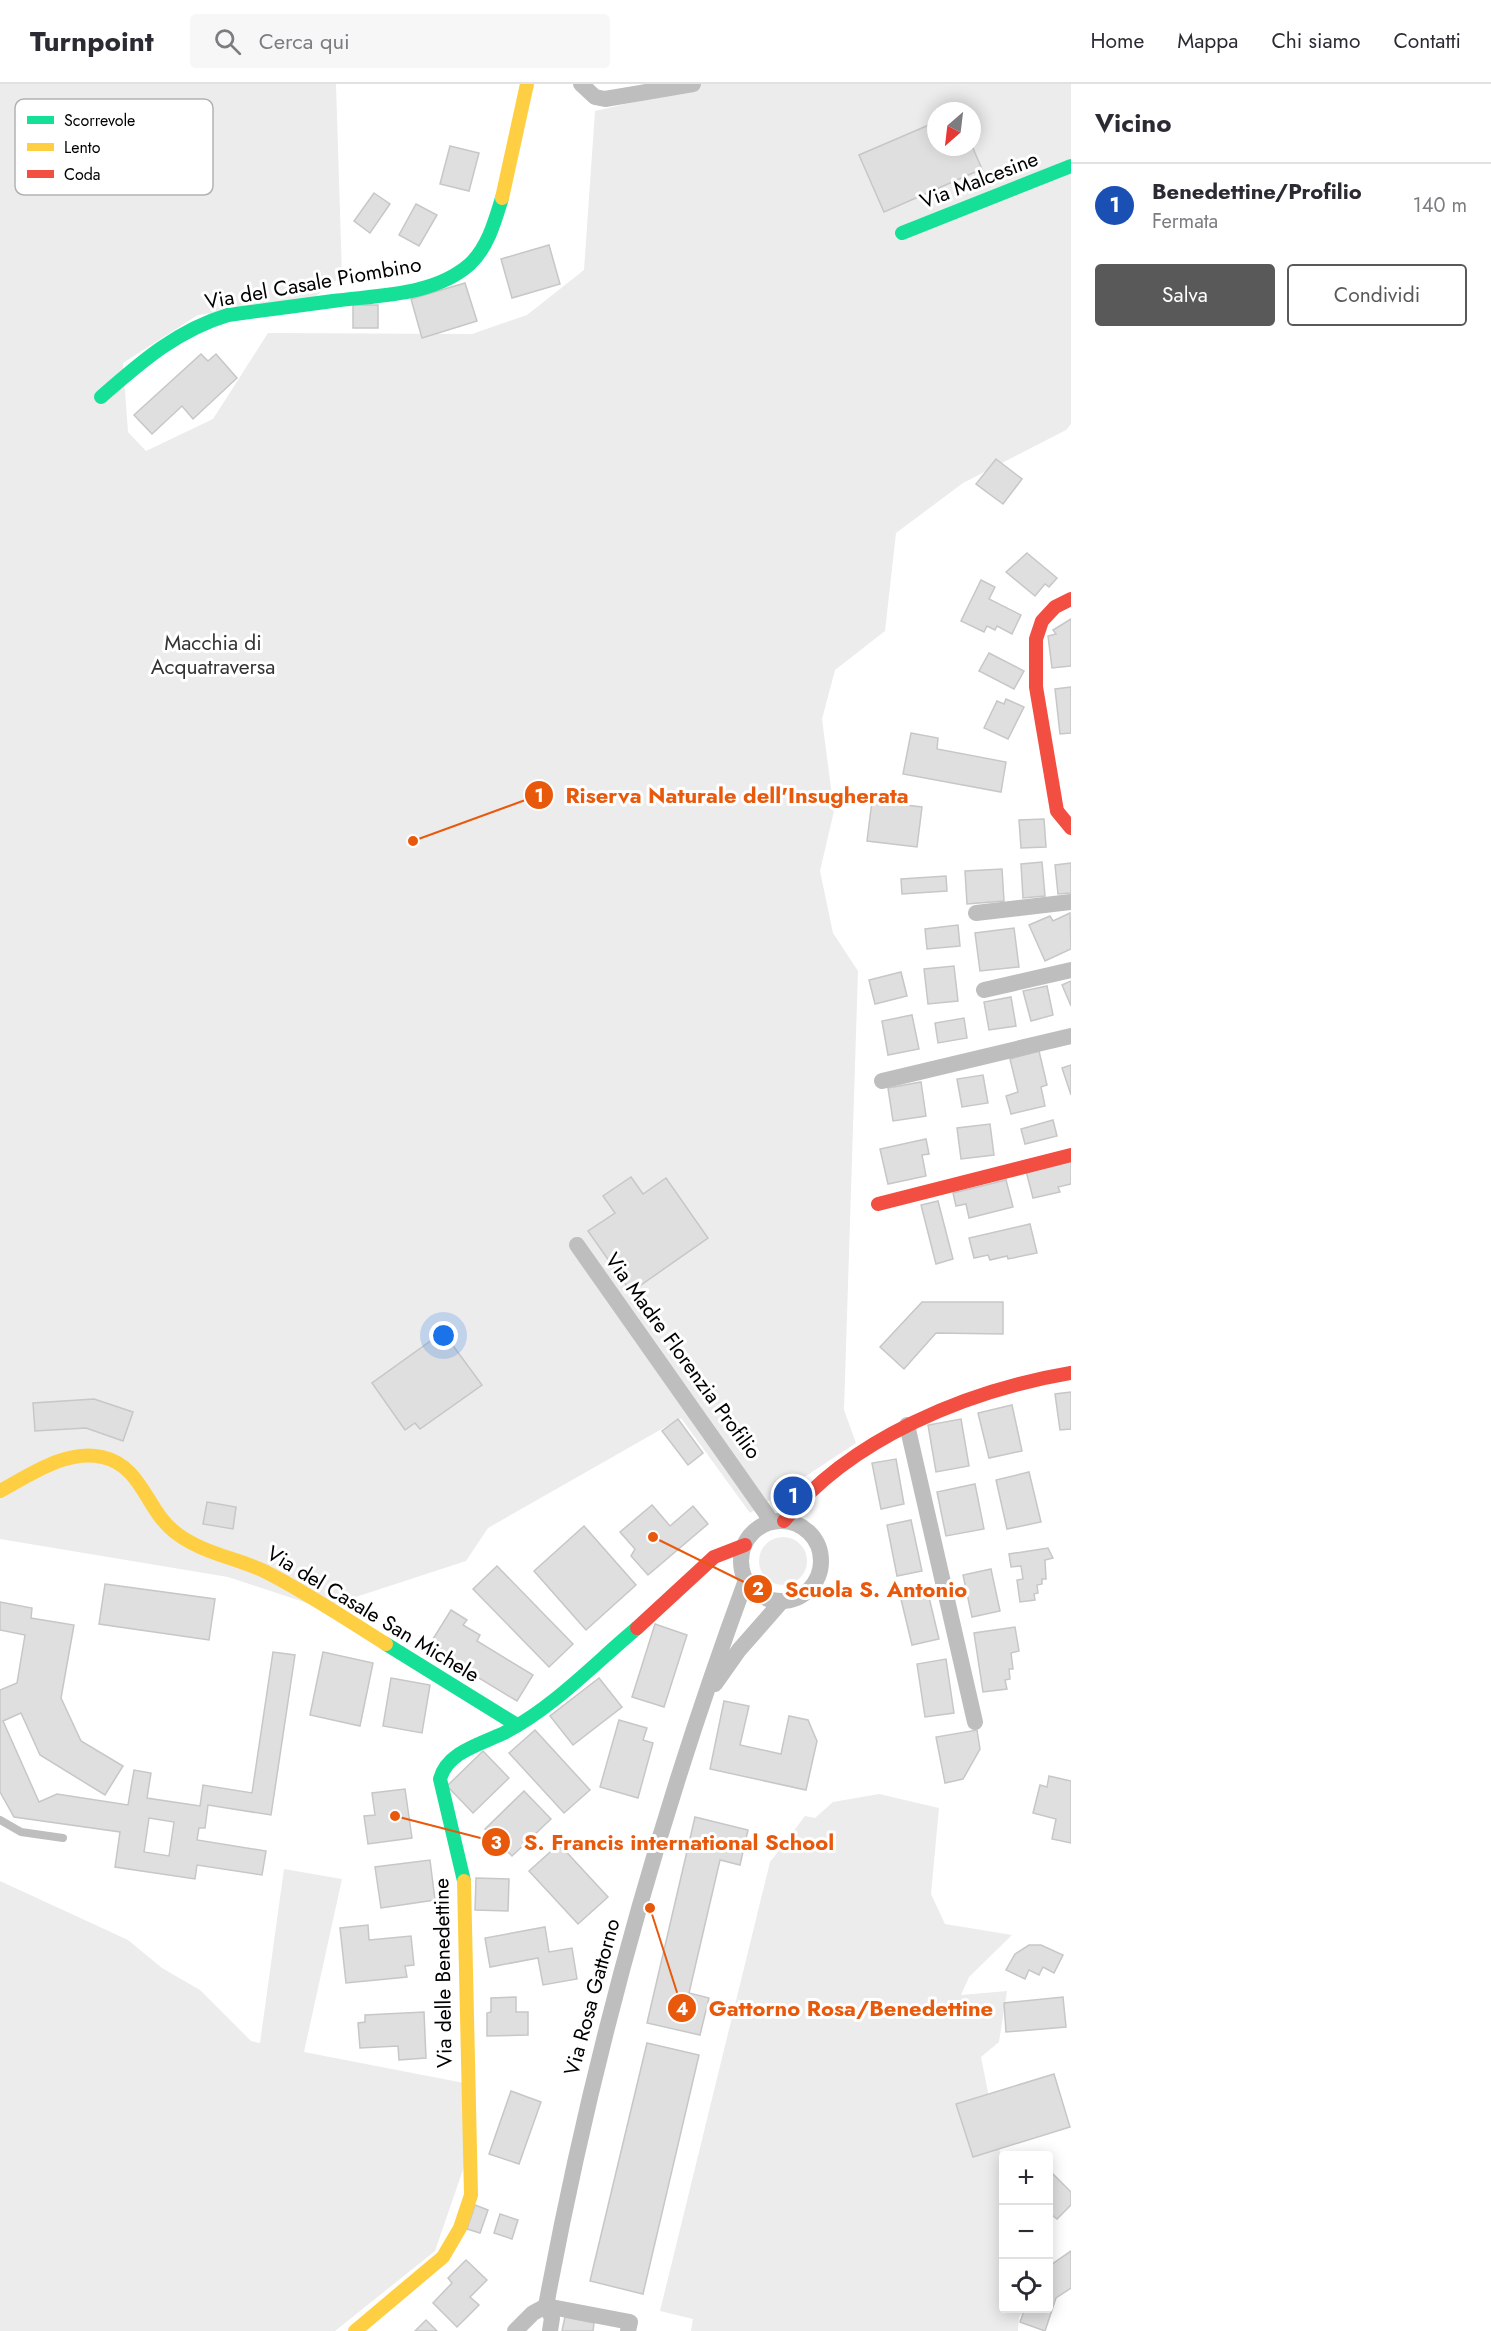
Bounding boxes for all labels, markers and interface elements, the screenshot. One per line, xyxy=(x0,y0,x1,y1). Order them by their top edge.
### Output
search box xyxy=(190,14,610,68)
text: Turnpoint xyxy=(30,21,154,62)
icon: search xyxy=(211,25,244,58)
text: Cerca qui xyxy=(259,25,350,57)
text: Home xyxy=(1091,26,1144,56)
text: Mappa xyxy=(1177,26,1238,56)
text: Chi siamo xyxy=(1271,26,1360,56)
text: Contatti xyxy=(1393,26,1461,56)
legend xyxy=(15,99,213,195)
north arrow xyxy=(927,102,981,156)
text: Vicino xyxy=(1095,104,1172,142)
text: Scorrevole xyxy=(64,109,135,132)
text: Lento xyxy=(64,136,101,159)
street label: Via Malcesine xyxy=(916,144,1043,216)
text: Coda xyxy=(64,163,101,186)
text: Benedettine/Profilio xyxy=(1152,175,1362,207)
text: 1 xyxy=(1109,191,1120,220)
text: 140 m xyxy=(1413,191,1467,220)
text: Fermata xyxy=(1152,207,1218,236)
street label: Via del Casale Piombino xyxy=(202,249,424,317)
button: Salva xyxy=(1095,264,1275,326)
button: Condividi xyxy=(1287,264,1467,326)
park label: Macchia di Acquatraversa xyxy=(151,628,275,682)
callout: Riserva Naturale dell'Insugherata xyxy=(524,775,921,815)
text: Riserva Naturale dell'Insugherata xyxy=(565,779,909,811)
text: 1 xyxy=(534,783,544,809)
street label: Via Madre Florenzia Profilio xyxy=(598,1247,768,1465)
your location xyxy=(429,1321,458,1350)
pin: 1 xyxy=(774,1474,812,1518)
street label: Via del Casale San Michele xyxy=(261,1538,485,1690)
callout: Scuola S. Antonio xyxy=(743,1569,979,1609)
text: Scuola S. Antonio xyxy=(785,1573,967,1605)
text: 2 xyxy=(752,1576,764,1602)
callout: S. Francis international School xyxy=(481,1822,846,1862)
text: S. Francis international School xyxy=(524,1826,834,1858)
text: 3 xyxy=(490,1830,502,1856)
street label: Via delle Benedettine xyxy=(426,1878,460,2068)
street label: Via Rosa Gattorno xyxy=(557,1915,627,2079)
callout: Gattorno Rosa/Benedettine xyxy=(667,1988,1005,2028)
text: Gattorno Rosa/Benedettine xyxy=(709,1992,993,2024)
text: 4 xyxy=(676,1996,688,2022)
map controls xyxy=(999,2151,1053,2313)
button: + xyxy=(999,2151,1053,2205)
button: − xyxy=(999,2205,1053,2259)
button: locate xyxy=(999,2259,1053,2313)

